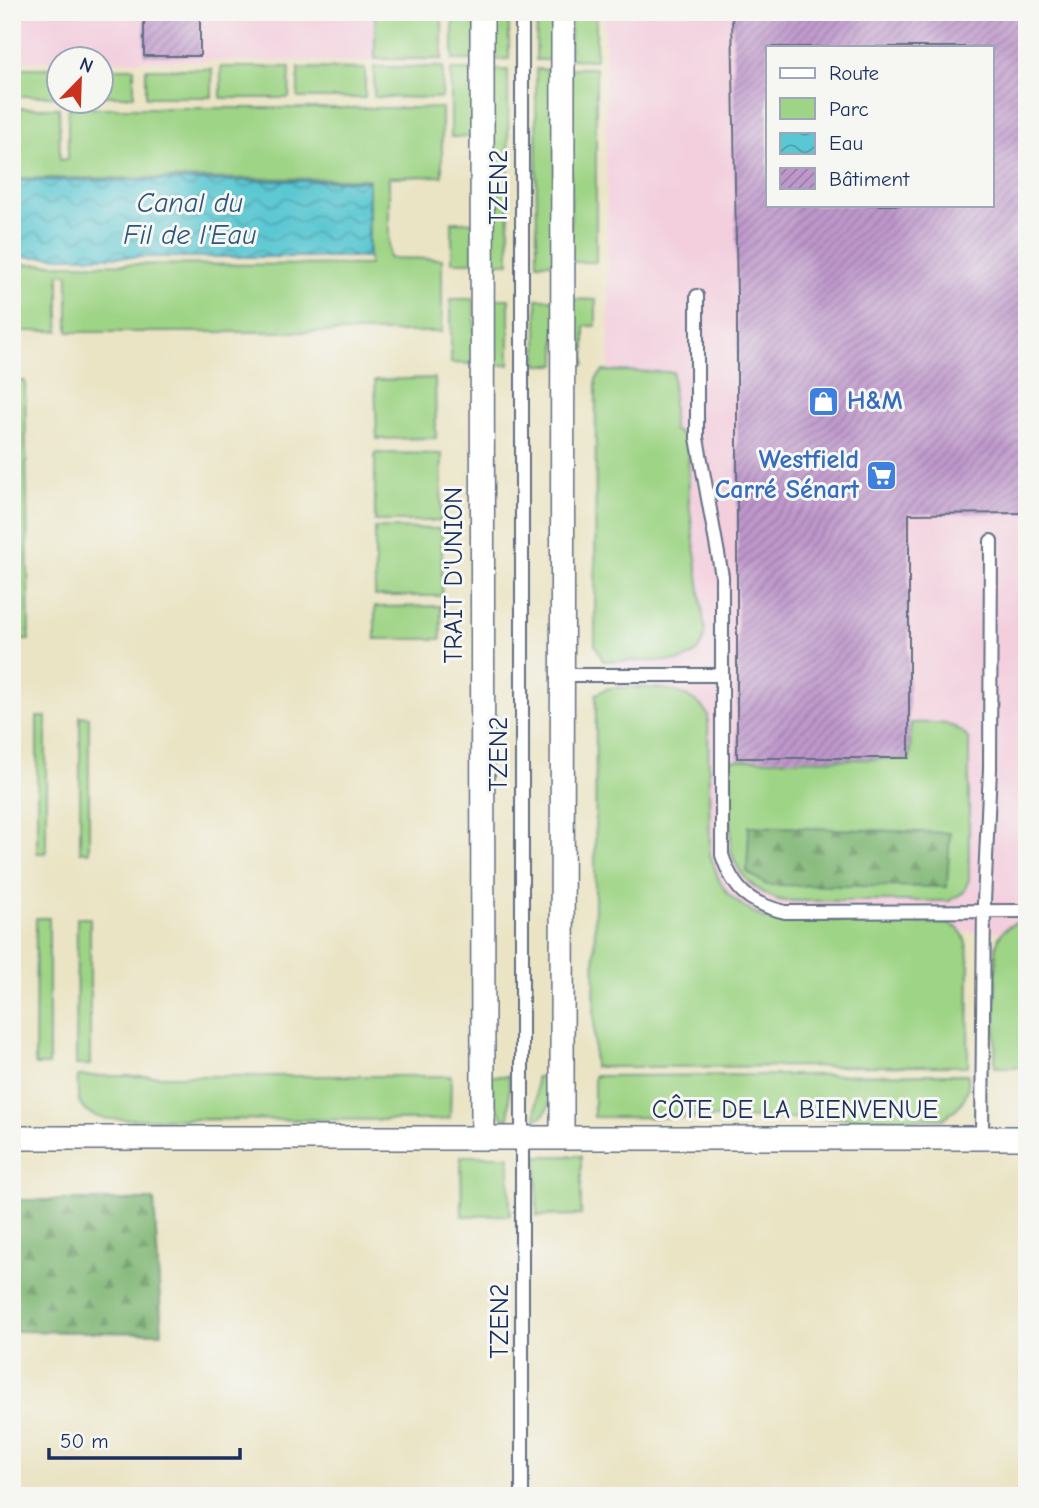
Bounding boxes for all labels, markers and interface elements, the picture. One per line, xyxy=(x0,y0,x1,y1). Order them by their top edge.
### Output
north arrow xyxy=(46,46,116,116)
legend xyxy=(766,46,993,206)
text: N xyxy=(76,53,96,78)
text: Route xyxy=(829,61,879,85)
text: Parc xyxy=(829,97,869,121)
text: Eau xyxy=(829,131,863,155)
street label: TZEN2 xyxy=(484,149,514,225)
text: Bâtiment xyxy=(829,167,910,191)
water label: Canal du Fil de l'Eau xyxy=(123,187,257,251)
shop icon: H&M xyxy=(807,384,841,418)
place label: H&M xyxy=(847,386,903,416)
place label: Westfield Carré Sénart xyxy=(715,445,859,505)
supermarket icon: Westfield Carré Sénart xyxy=(865,458,899,492)
street label: TRAIT D'UNION xyxy=(439,487,469,663)
street label: TZEN2 xyxy=(484,716,514,792)
street label: CÔTE DE LA BIENVENUE xyxy=(652,1094,938,1125)
street label: TZEN2 xyxy=(485,1283,515,1359)
scale bar xyxy=(49,1417,240,1461)
text: 50 m xyxy=(60,1429,109,1453)

